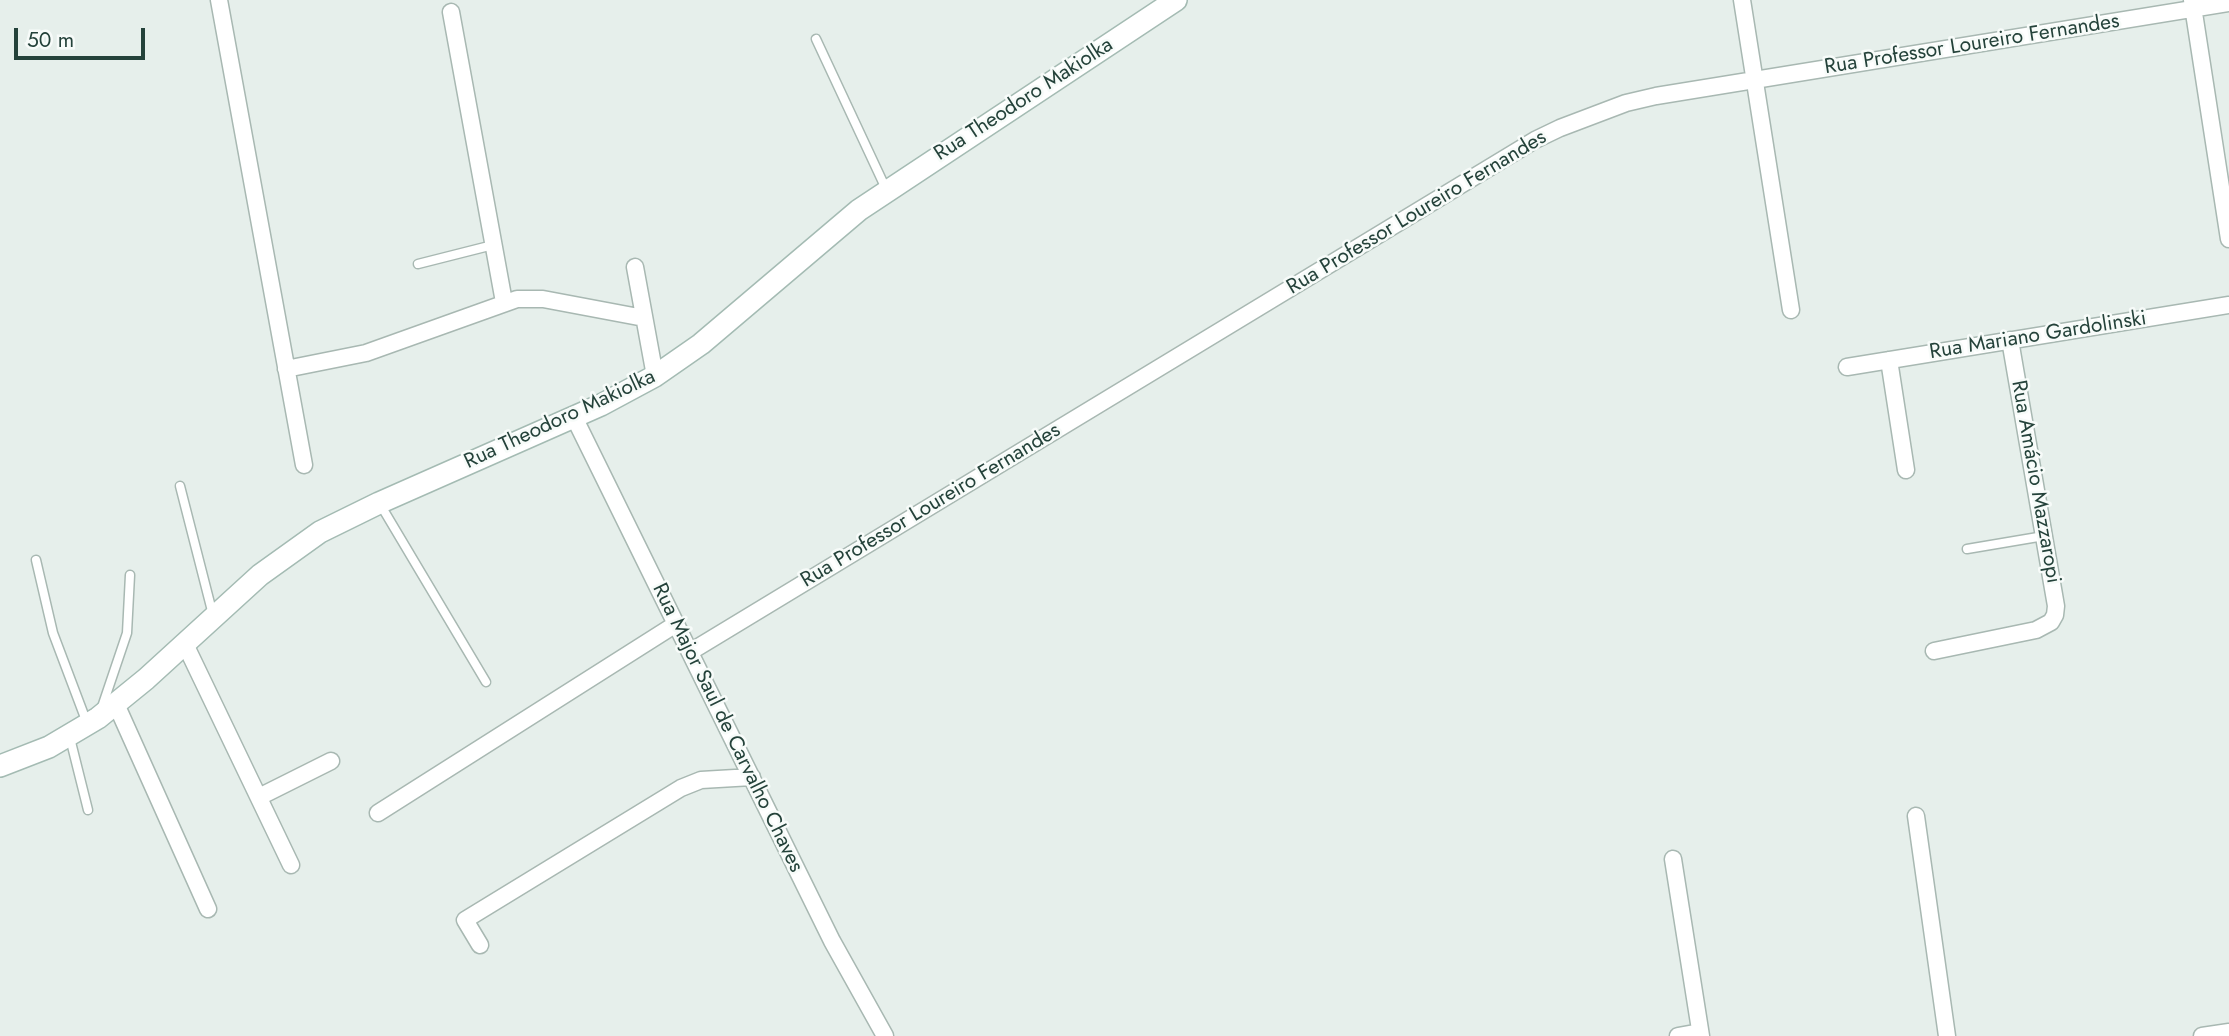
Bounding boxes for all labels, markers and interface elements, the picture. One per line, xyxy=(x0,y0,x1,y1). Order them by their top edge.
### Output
street label: Rua Professor Loureiro Fernandes xyxy=(1823,9,2121,81)
scale bar xyxy=(18,14,149,58)
text: 50 m xyxy=(27,25,74,55)
street label: Rua Theodoro Makiolka xyxy=(930,33,1118,167)
street label: Rua Professor Loureiro Fernandes xyxy=(1283,125,1551,301)
street label: Rua Mariano Gardolinski xyxy=(1928,306,2148,366)
street label: Rua Theodoro Makiolka xyxy=(461,365,659,475)
street label: Rua Amácio Mazzaropi xyxy=(2005,378,2065,586)
street label: Rua Professor Loureiro Fernandes xyxy=(797,418,1065,594)
street label: Rua Major Saul de Carvalho Chaves xyxy=(646,579,808,877)

